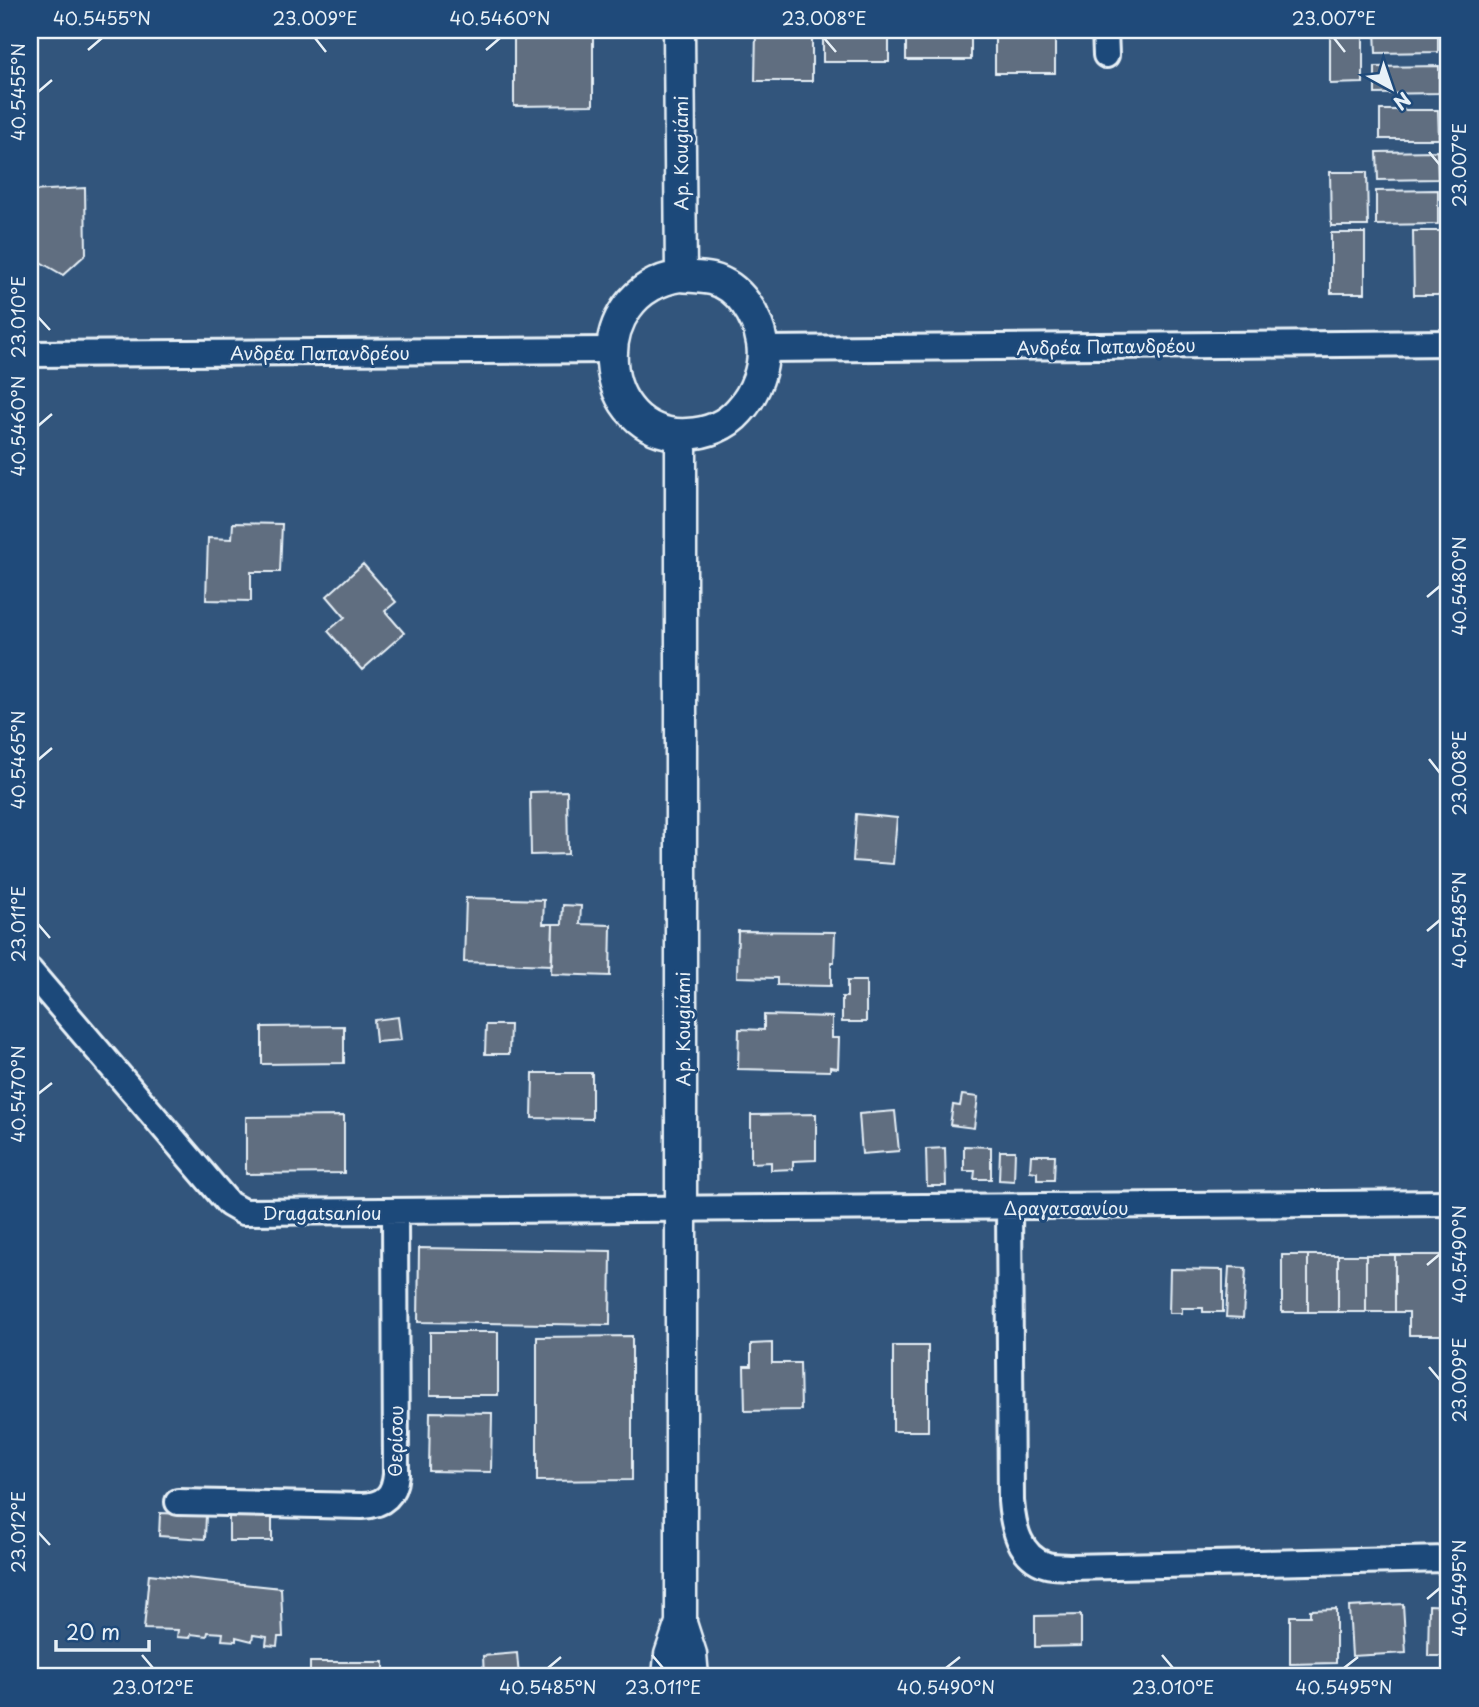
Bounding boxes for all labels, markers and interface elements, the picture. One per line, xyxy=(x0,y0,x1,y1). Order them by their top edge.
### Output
text: 40.5455°N xyxy=(53,4,151,31)
text: 23.009°E xyxy=(273,4,357,31)
text: 40.5460°N xyxy=(450,4,550,31)
text: 23.008°E xyxy=(781,4,867,31)
text: 23.007°E xyxy=(1292,4,1376,31)
text: 40.5455°N xyxy=(4,43,31,141)
north arrow xyxy=(1356,52,1426,122)
text: N xyxy=(1388,86,1417,117)
street label: Ap. Kougiámi xyxy=(667,96,694,210)
text: 23.007°E xyxy=(1445,123,1472,207)
text: 23.010°E xyxy=(4,276,31,358)
street label: Ανδρέα Παπανδρέου xyxy=(1016,331,1196,361)
street label: Ανδρέα Παπανδρέου xyxy=(230,339,410,366)
text: 40.5460°N xyxy=(4,376,31,476)
text: 40.5480°N xyxy=(1445,536,1472,636)
text: 40.5465°N xyxy=(4,710,31,810)
text: 23.008°E xyxy=(1445,730,1472,816)
text: 40.5485°N xyxy=(1445,871,1472,969)
text: 23.011°E xyxy=(4,886,31,962)
street label: Ap. Kougiámi xyxy=(669,972,696,1086)
text: 40.5470°N xyxy=(4,1045,31,1143)
street label: Δραγατσανίου xyxy=(1003,1194,1129,1221)
street label: Dragatsaníou xyxy=(262,1199,382,1226)
text: 40.5490°N xyxy=(1445,1205,1472,1303)
text: 23.009°E xyxy=(1445,1338,1472,1422)
street label: Θερίσου xyxy=(381,1405,409,1477)
text: 23.012°E xyxy=(4,1491,31,1573)
text: 40.5495°N xyxy=(1445,1539,1472,1637)
scale bar xyxy=(56,1609,149,1653)
text: 20 m xyxy=(66,1615,120,1647)
text: 23.012°E xyxy=(112,1673,194,1700)
text: 40.5485°N xyxy=(499,1673,597,1700)
text: 23.011°E xyxy=(625,1673,701,1700)
text: 40.5490°N xyxy=(897,1673,995,1700)
text: 23.010°E xyxy=(1132,1673,1214,1700)
text: 40.5495°N xyxy=(1295,1673,1393,1700)

